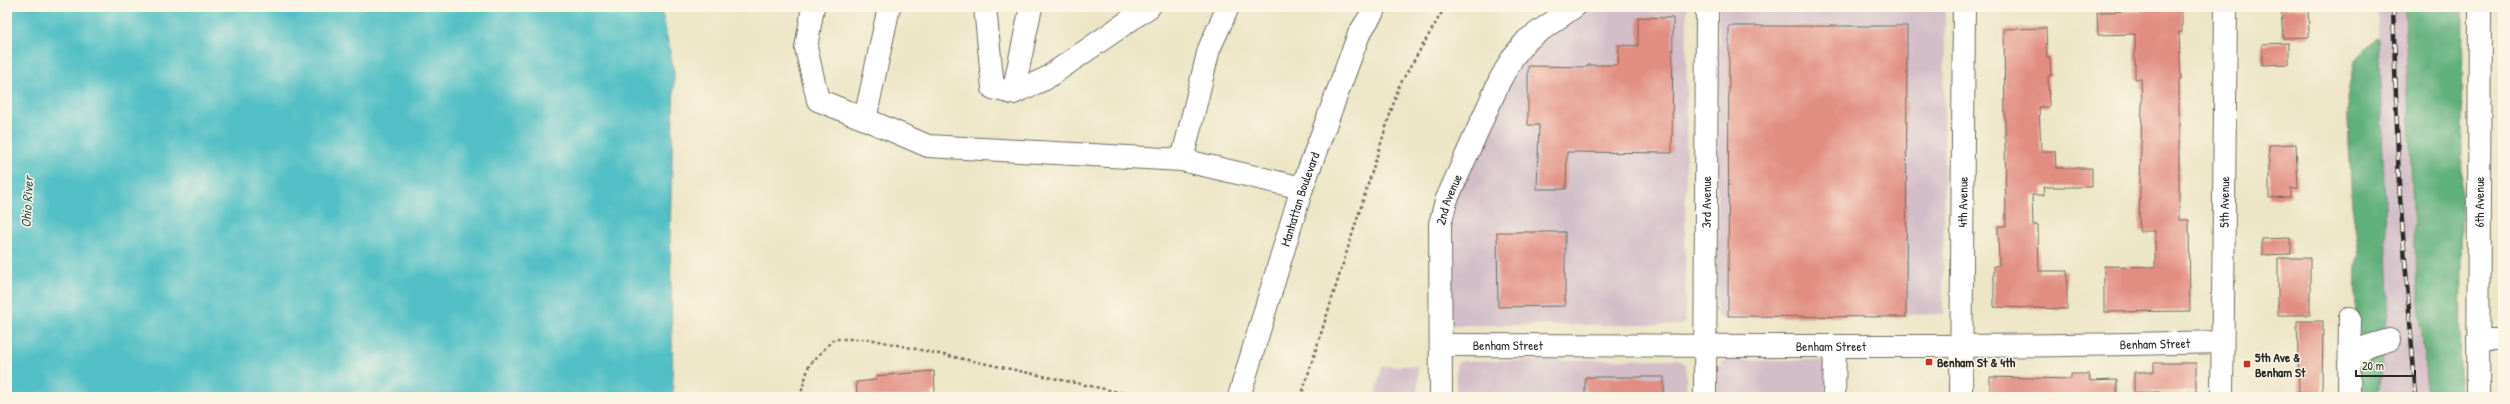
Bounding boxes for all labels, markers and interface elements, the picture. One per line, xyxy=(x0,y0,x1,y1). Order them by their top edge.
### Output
street label: Manhattan Boulevard xyxy=(1276,149,1324,249)
street label: 2nd Avenue xyxy=(1431,171,1466,227)
water label: Ohio River xyxy=(16,174,37,228)
street label: 3rd Avenue xyxy=(1697,176,1715,228)
street label: 5th Avenue xyxy=(2215,176,2233,228)
street label: 6th Avenue xyxy=(2470,176,2488,228)
street label: 4th Avenue xyxy=(1953,177,1972,228)
street label: Benham Street xyxy=(2120,334,2191,353)
street label: Benham Street xyxy=(1473,336,1544,354)
street label: Benham Street xyxy=(1796,337,1867,355)
place label: 5th Ave & Benham St xyxy=(2255,348,2306,381)
scale bar xyxy=(2356,352,2415,378)
place label: Benham St & 4th xyxy=(1937,353,2016,371)
marker: Benham St & 4th xyxy=(1924,357,1934,367)
text: 20 m xyxy=(2362,357,2384,374)
marker: 5th Ave & Benham St xyxy=(2242,359,2252,369)

